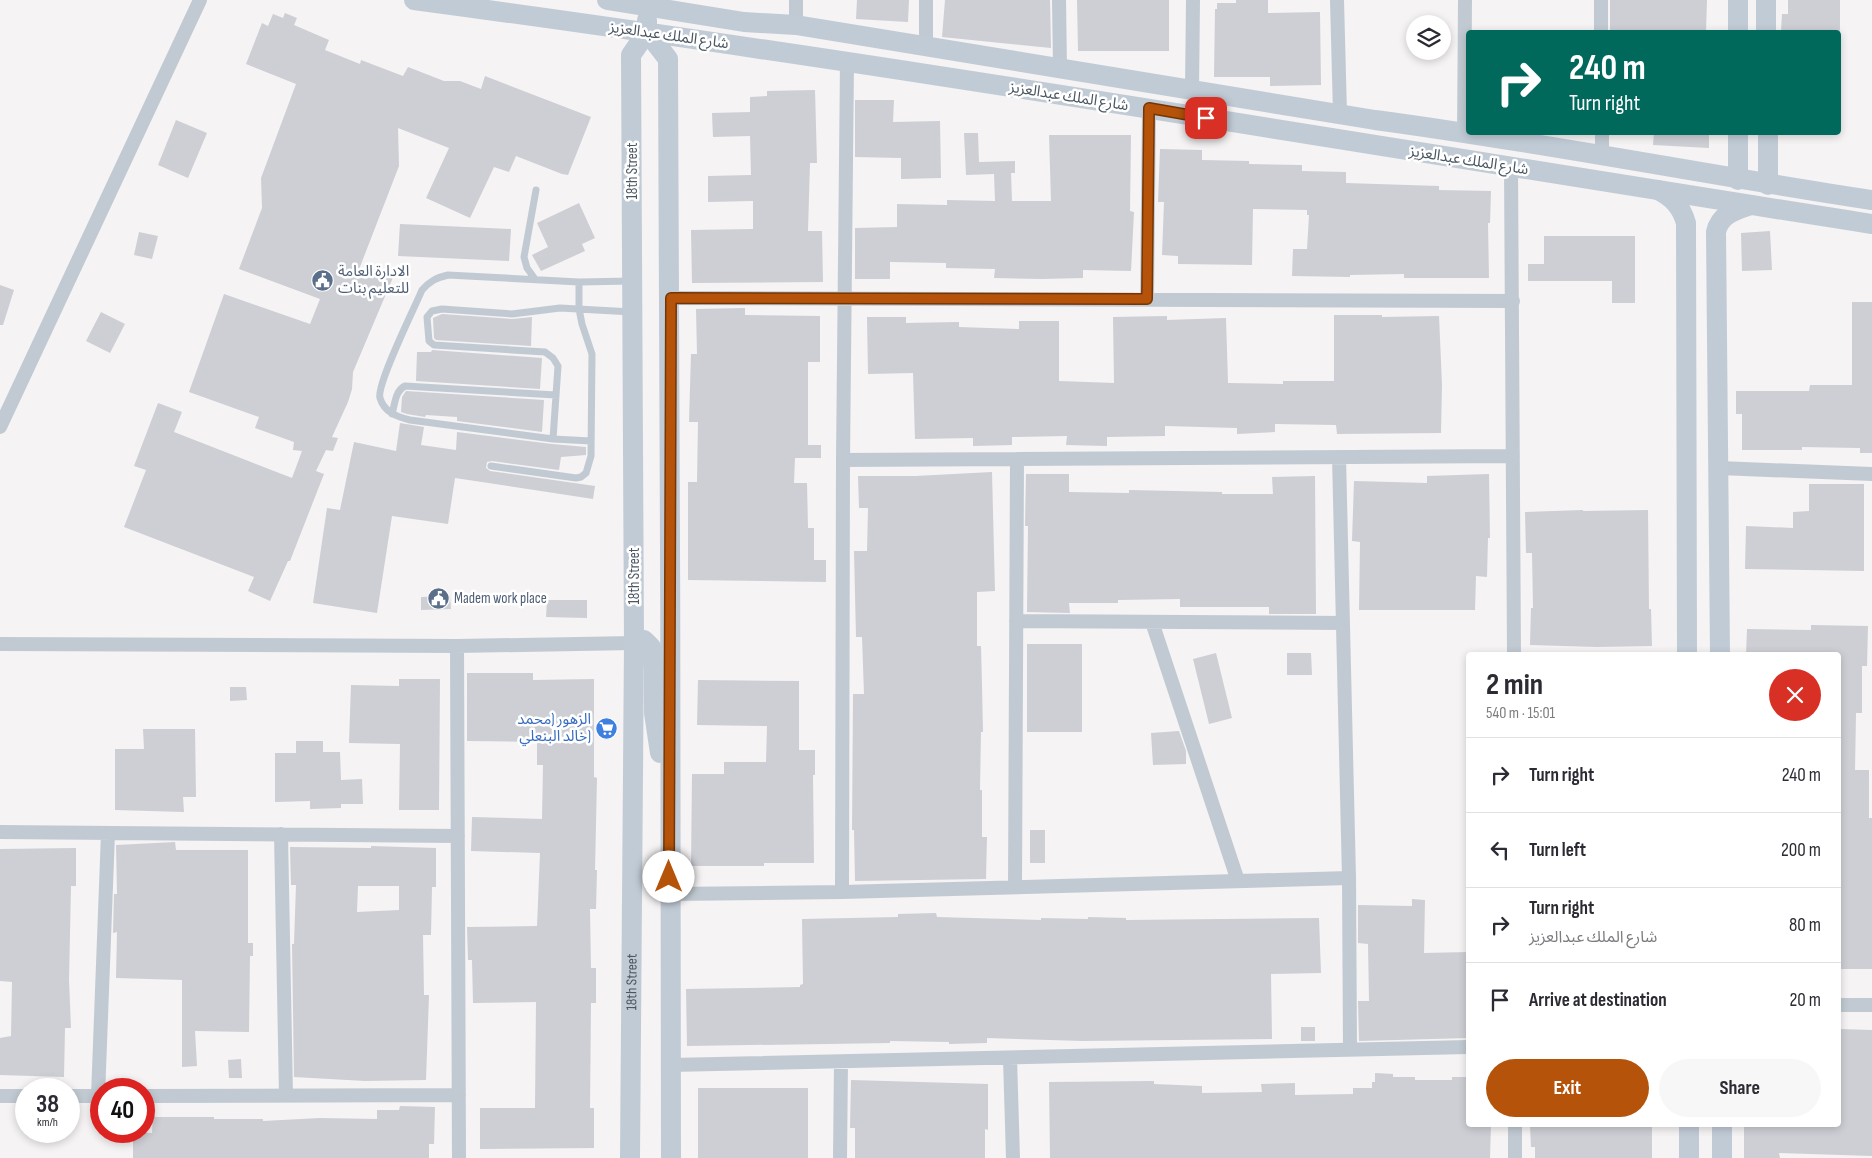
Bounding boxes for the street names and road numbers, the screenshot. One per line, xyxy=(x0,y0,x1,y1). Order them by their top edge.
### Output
street label: شارع الملك عبدالعزيز xyxy=(607,18,730,55)
street label: شارع الملك عبدالعزيز xyxy=(1007,78,1130,117)
street label: 18th Street xyxy=(623,142,642,199)
street label: شارع الملك عبدالعزيز xyxy=(1407,142,1530,181)
street label: 18th Street xyxy=(625,547,644,604)
street label: 18th Street xyxy=(622,953,642,1011)

